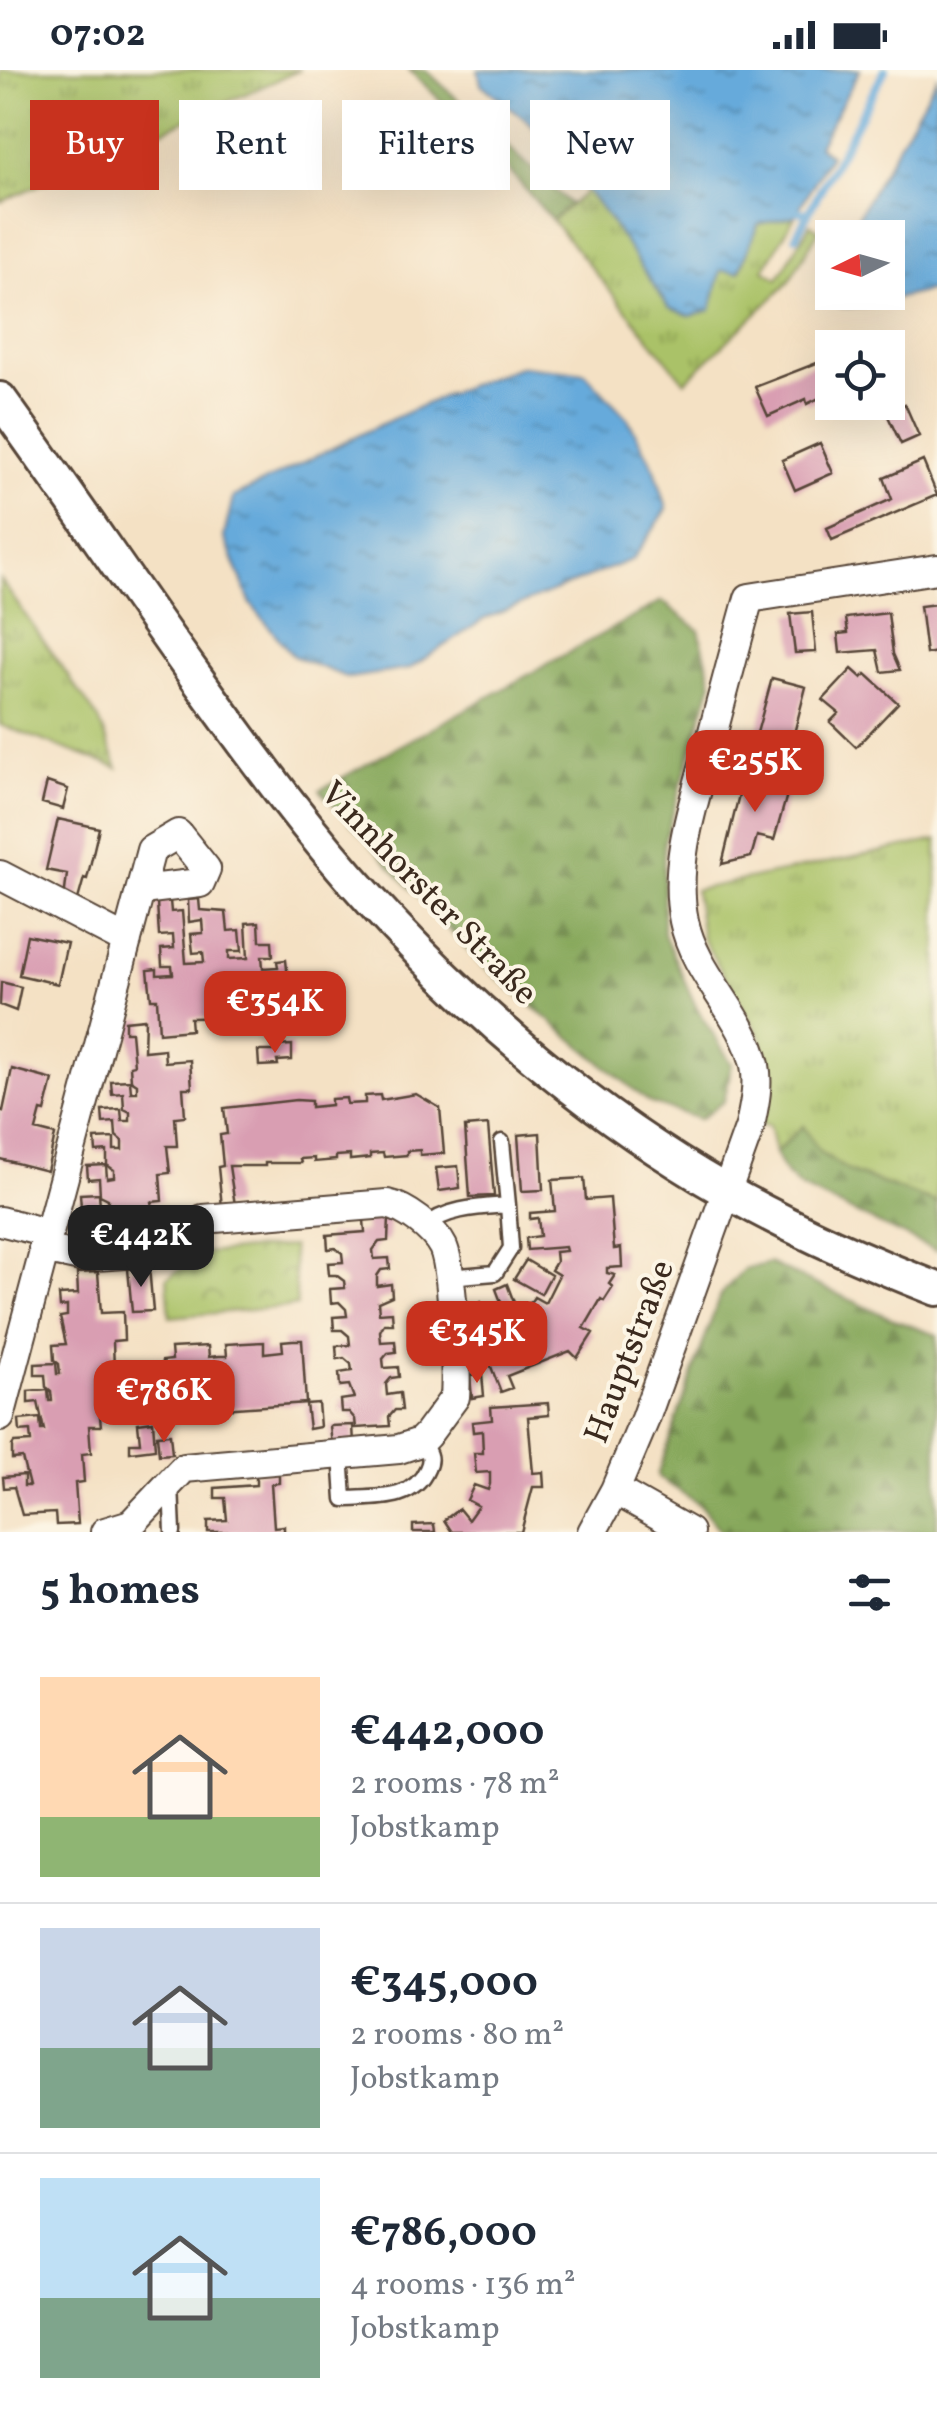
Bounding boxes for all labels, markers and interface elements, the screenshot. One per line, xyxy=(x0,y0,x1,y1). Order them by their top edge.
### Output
text: 07:02 xyxy=(50,9,146,62)
chip: Buy xyxy=(30,100,159,190)
chip: Rent xyxy=(179,100,322,190)
chip: Filters xyxy=(342,100,510,190)
chip: New xyxy=(530,100,670,190)
north arrow xyxy=(815,220,905,310)
map controls xyxy=(815,220,905,420)
button: locate xyxy=(815,330,905,420)
pin: €255K xyxy=(685,730,825,815)
text: €255K xyxy=(708,740,802,784)
street label: Vinnhorster Straße xyxy=(308,771,548,1017)
pin: €354K xyxy=(205,971,345,1056)
text: €354K xyxy=(226,981,324,1025)
pin: €442K xyxy=(71,1205,211,1290)
text: €442K xyxy=(90,1215,192,1259)
street label: Hauptstraße xyxy=(574,1254,688,1451)
pin: €345K xyxy=(407,1301,547,1386)
text: €345K xyxy=(428,1311,526,1355)
pin: €786K xyxy=(94,1360,234,1445)
text: €786K xyxy=(116,1370,212,1414)
text: 5 homes xyxy=(40,1563,200,1622)
icon: filters xyxy=(842,1565,897,1620)
text: €442,000 xyxy=(350,1704,544,1763)
icon: home xyxy=(120,1717,240,1837)
text: 2 rooms · 78 m² xyxy=(350,1763,560,1807)
text: Jobstkamp xyxy=(350,1807,500,1851)
text: €345,000 xyxy=(350,1955,538,2014)
icon: home xyxy=(120,1968,240,2088)
text: 2 rooms · 80 m² xyxy=(350,2014,564,2058)
text: Jobstkamp xyxy=(350,2058,500,2102)
text: €786,000 xyxy=(350,2205,537,2264)
icon: home xyxy=(120,2218,240,2338)
text: 4 rooms · 136 m² xyxy=(350,2264,576,2308)
text: Jobstkamp xyxy=(350,2308,500,2352)

